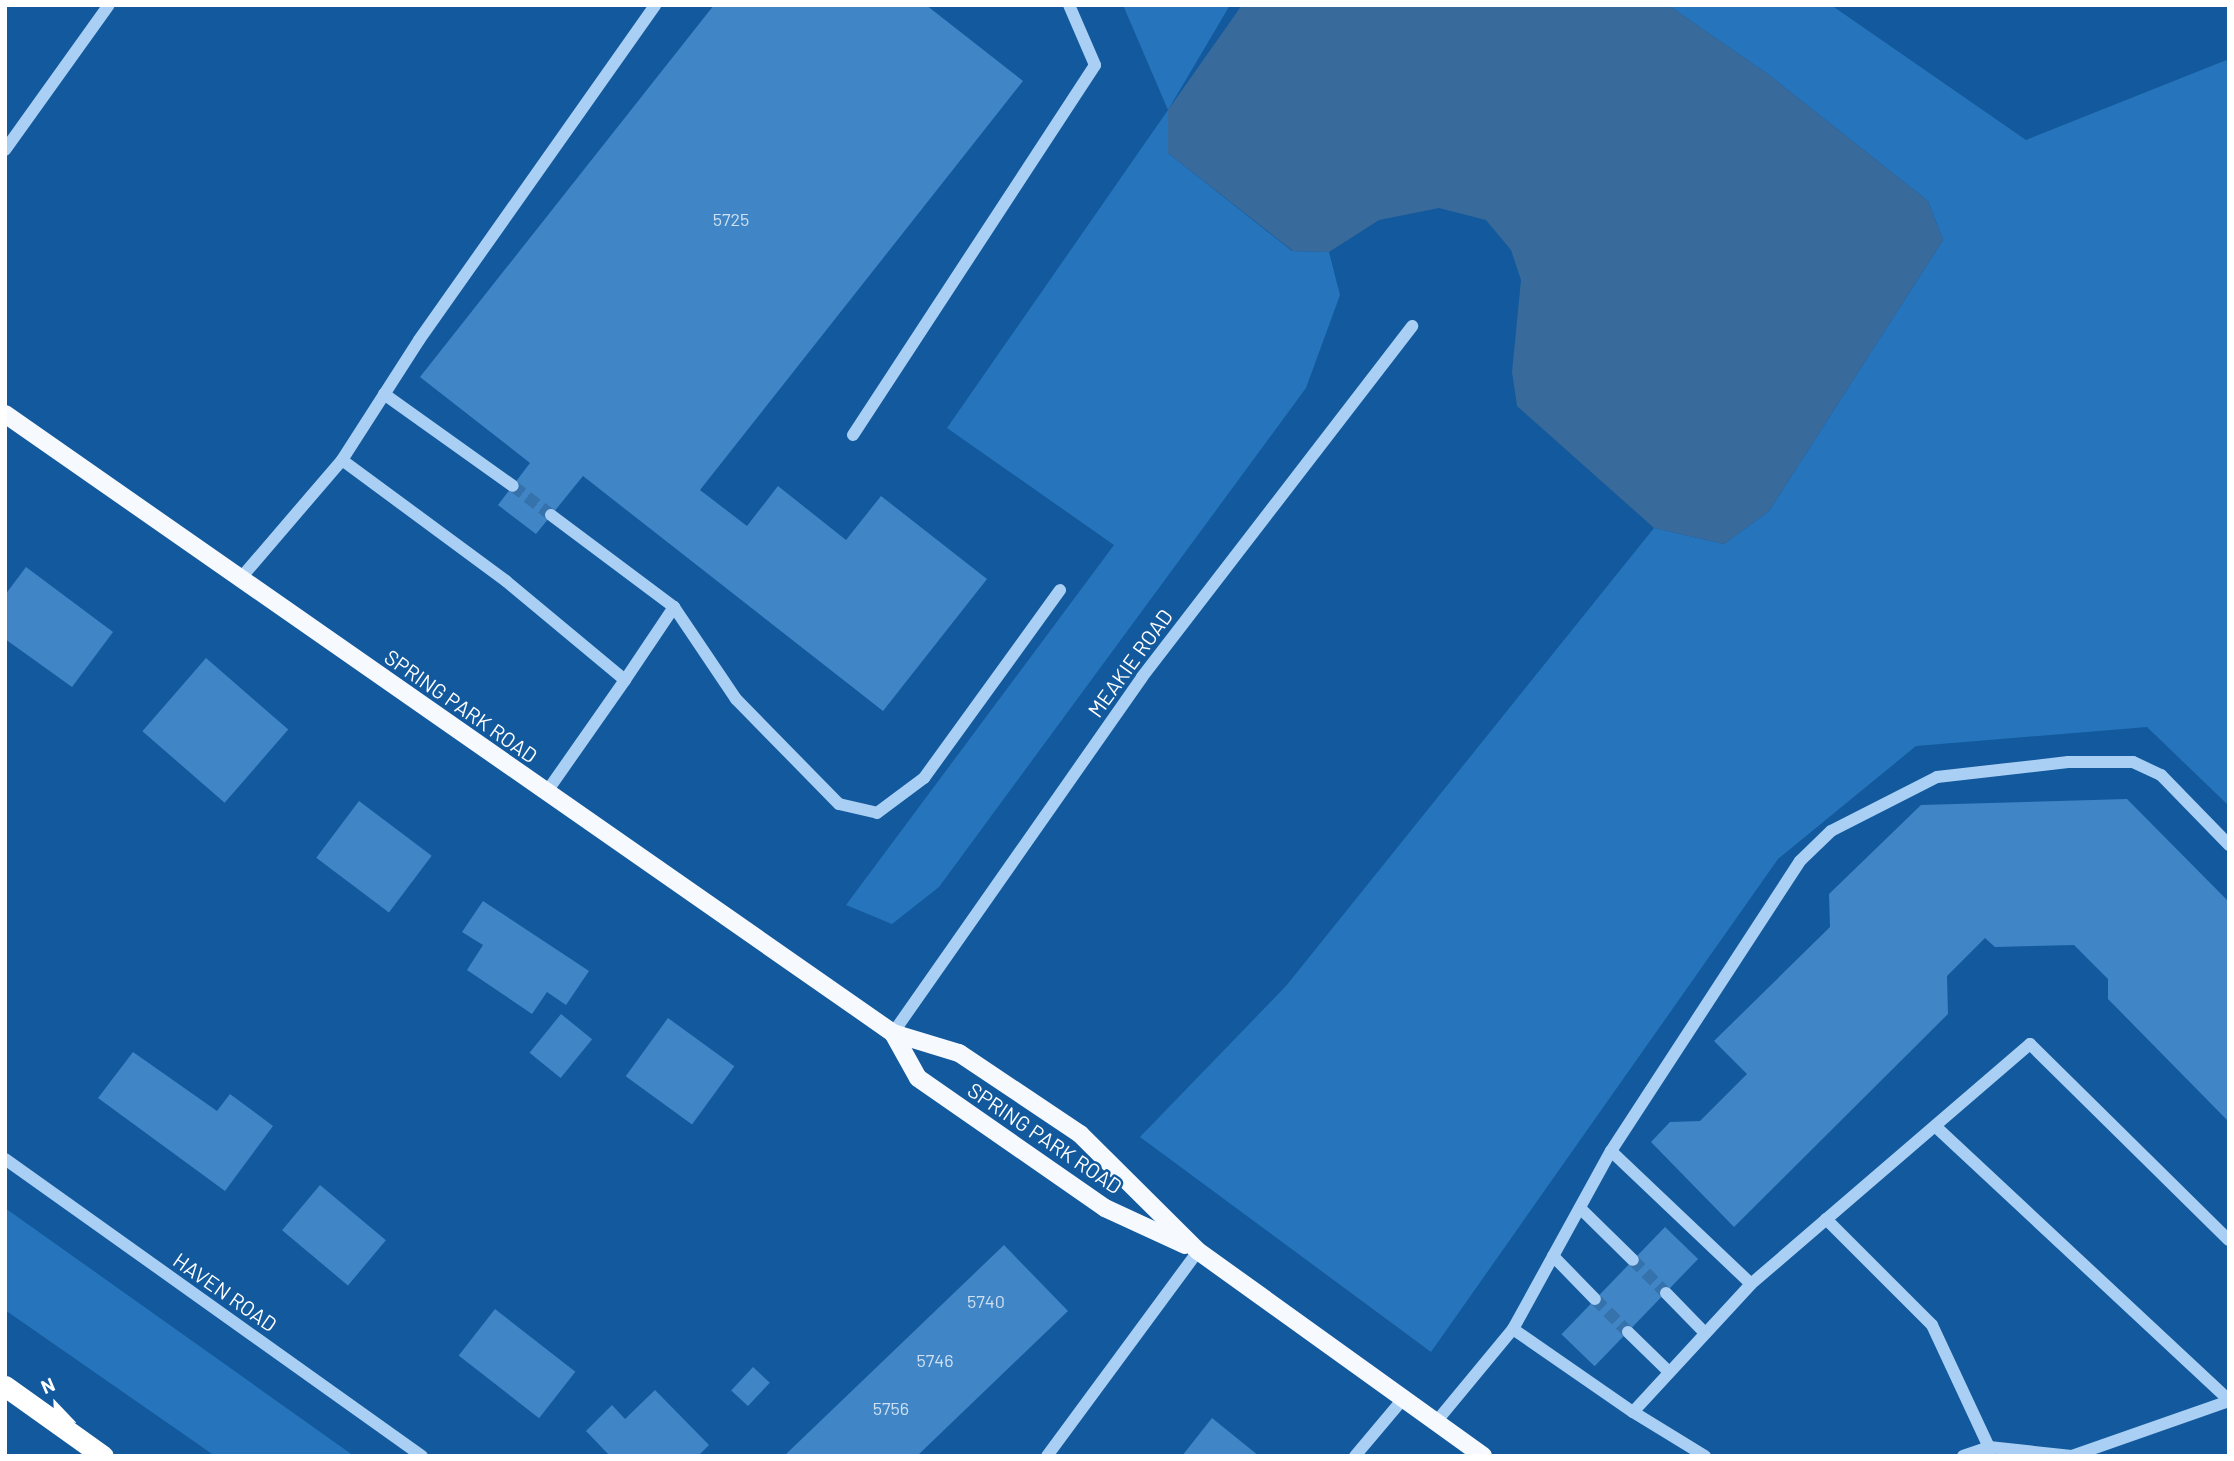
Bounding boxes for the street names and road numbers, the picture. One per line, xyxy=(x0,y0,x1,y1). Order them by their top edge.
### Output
street label: MEAKIE ROAD xyxy=(1082,604,1178,722)
street label: SPRING PARK ROAD xyxy=(380,644,542,768)
street label: SPRING PARK ROAD xyxy=(963,1077,1127,1199)
street label: HAVEN ROAD xyxy=(168,1247,282,1337)

